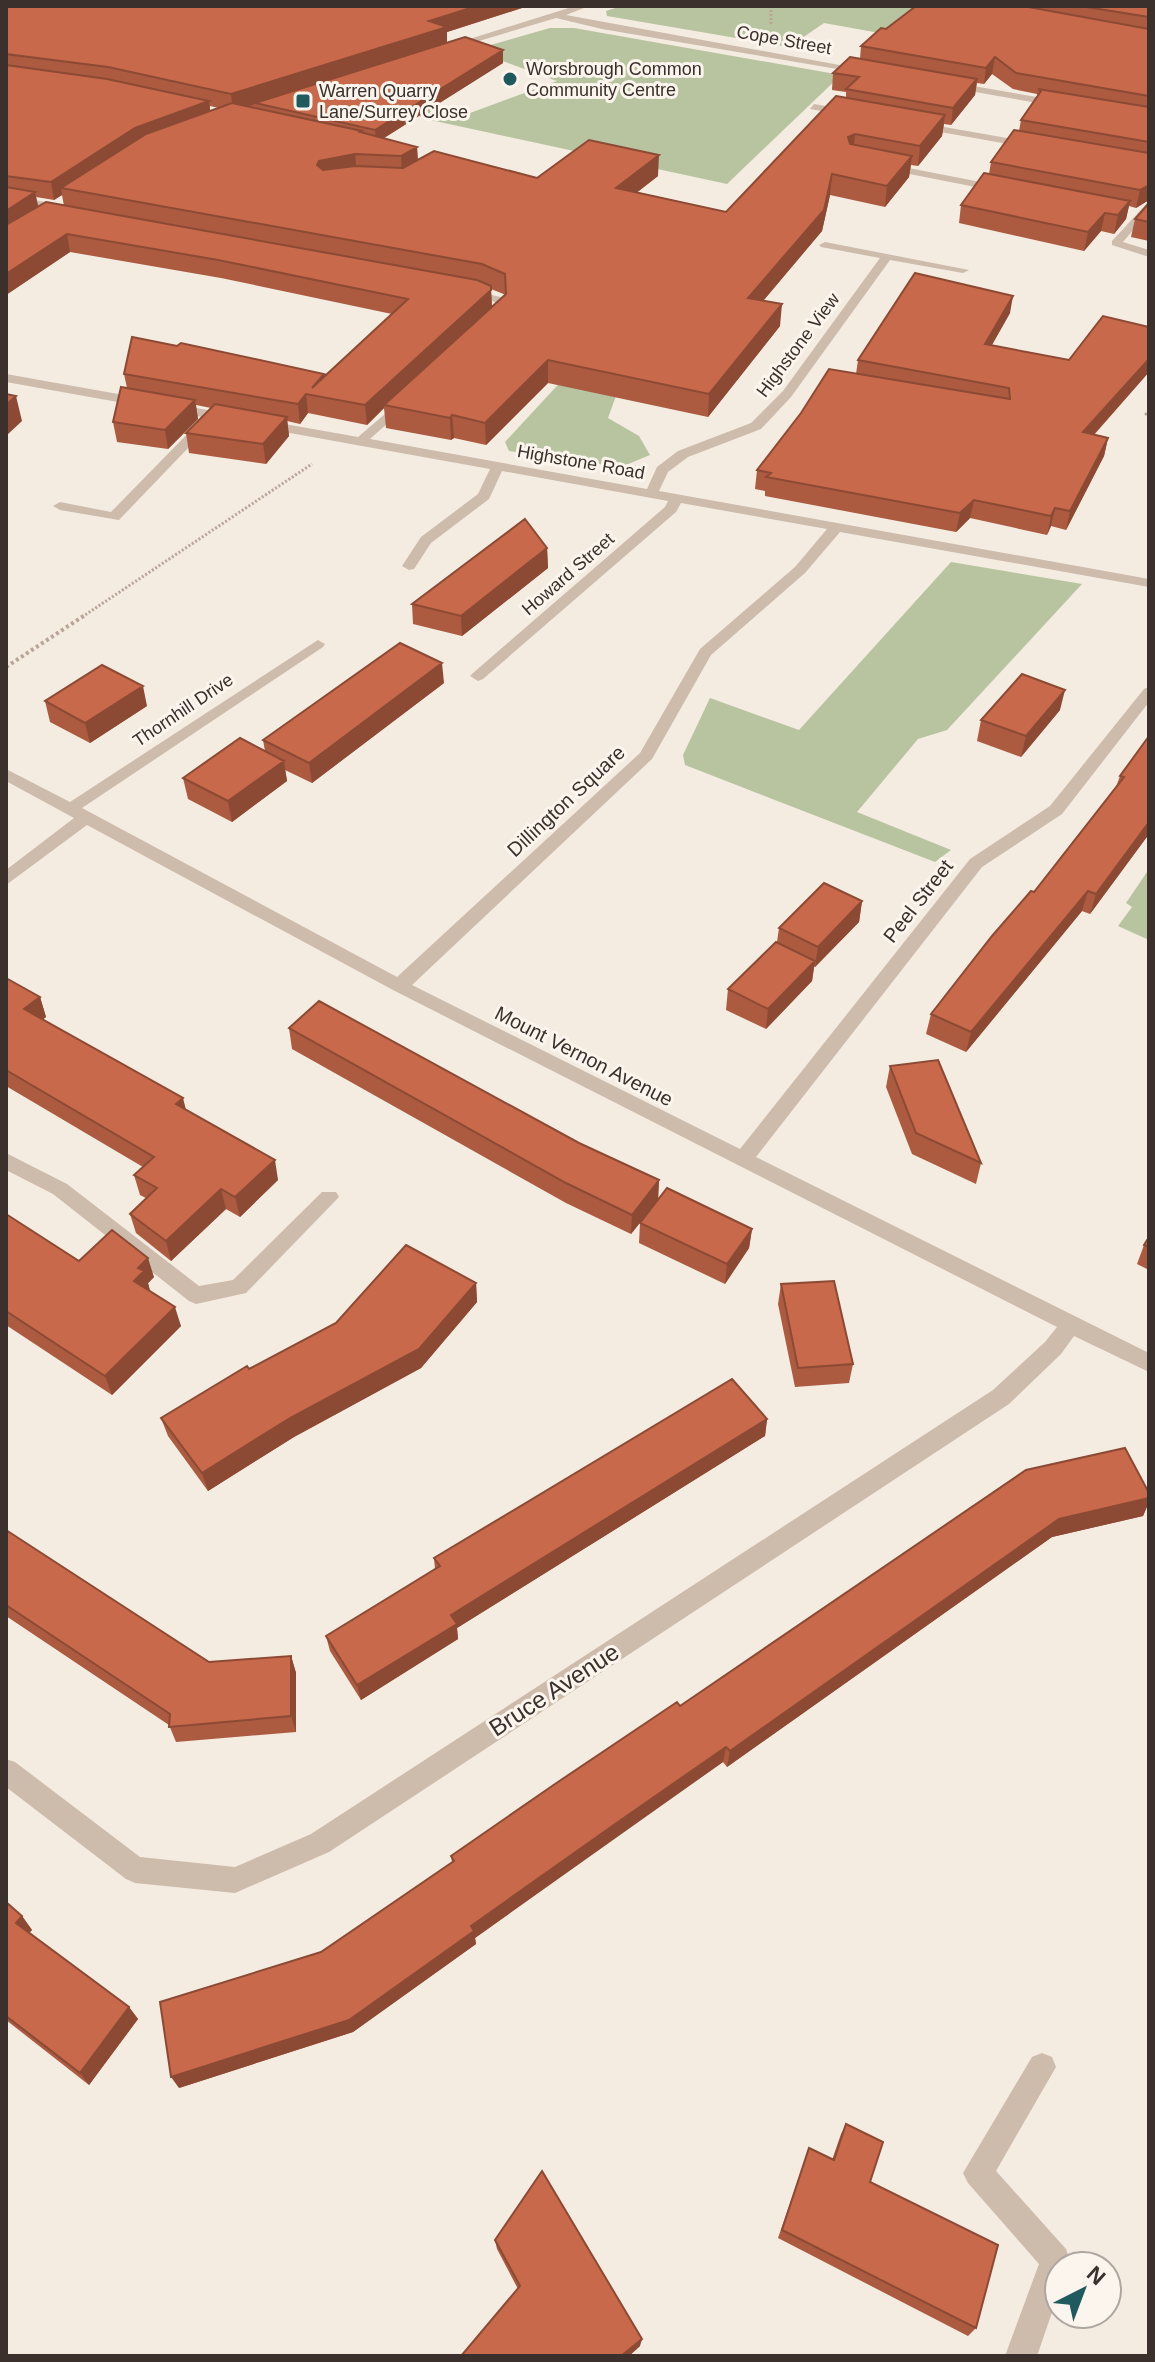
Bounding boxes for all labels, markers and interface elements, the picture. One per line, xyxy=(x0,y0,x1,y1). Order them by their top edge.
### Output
street label: Cope Street xyxy=(735,22,833,58)
place label: Worsbrough Common Community Centre xyxy=(526,59,702,100)
marker: Worsbrough Common Community Centre xyxy=(501,70,519,88)
place label: Warren Quarry Lane/Surrey Close xyxy=(319,81,468,122)
marker: Warren Quarry Lane/Surrey Close xyxy=(294,92,312,110)
street label: Highstone View xyxy=(752,288,844,401)
street label: Highstone Road xyxy=(516,441,646,483)
street label: Howard Street xyxy=(518,529,618,619)
street label: Thornhill Drive xyxy=(129,669,237,751)
street label: Dillington Square xyxy=(503,741,629,861)
street label: Peel Street xyxy=(879,855,957,947)
street label: Mount Vernon Avenue xyxy=(491,1002,677,1110)
street label: Bruce Avenue xyxy=(484,1638,624,1741)
north arrow xyxy=(1043,2250,1123,2330)
text: N xyxy=(1082,2261,1110,2290)

